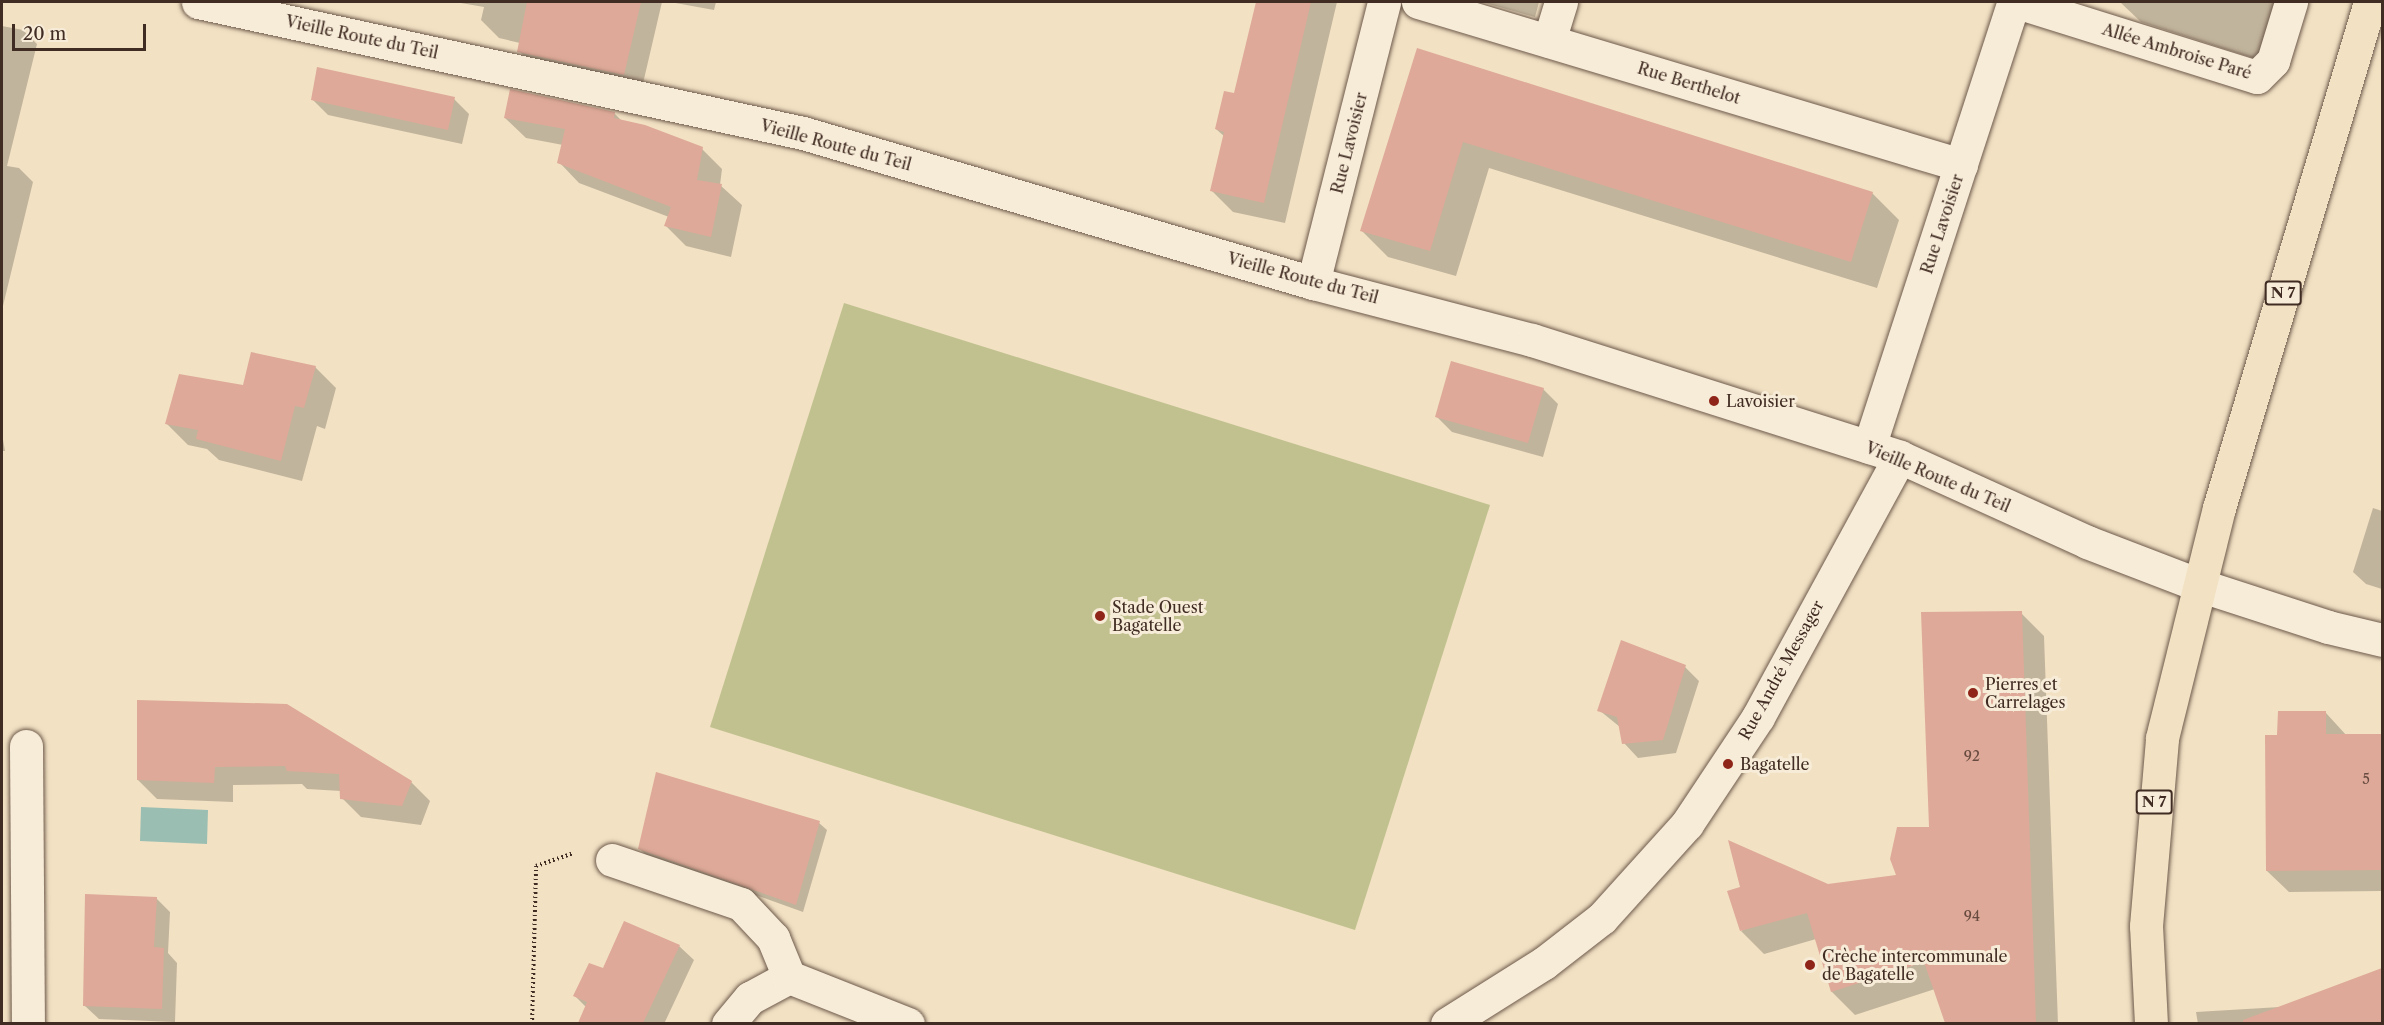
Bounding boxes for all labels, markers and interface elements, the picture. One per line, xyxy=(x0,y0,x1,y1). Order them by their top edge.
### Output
street label: Vieille Route du Teil xyxy=(284,11,440,63)
scale bar xyxy=(15,12,148,50)
street label: Allée Ambroise Paré xyxy=(2100,19,2254,83)
text: 20 m xyxy=(23,23,66,45)
street label: Rue Berthelot xyxy=(1635,58,1743,108)
street label: Rue Lavoisier xyxy=(1327,90,1371,196)
street label: Vieille Route du Teil xyxy=(758,116,914,174)
street label: Rue Lavoisier xyxy=(1917,172,1967,276)
street label: Vieille Route du Teil xyxy=(1225,249,1381,307)
road number: N 7 xyxy=(2264,281,2302,305)
place label: Lavoisier xyxy=(1726,391,1795,411)
marker: Lavoisier xyxy=(1707,394,1721,408)
street label: Vieille Route du Teil xyxy=(1862,438,2014,516)
place label: Stade Ouest Bagatelle xyxy=(1112,597,1203,635)
street label: Rue André Messager xyxy=(1734,597,1828,743)
marker: Stade Ouest Bagatelle xyxy=(1093,609,1107,623)
place label: Pierres et Carrelages xyxy=(1985,674,2065,712)
marker: Pierres et Carrelages xyxy=(1966,686,1980,700)
house number: 92 xyxy=(1964,748,1980,764)
place label: Bagatelle xyxy=(1740,754,1810,774)
marker: Bagatelle xyxy=(1721,757,1735,771)
house number: 5 xyxy=(2362,771,2370,787)
road number: N 7 xyxy=(2134,790,2174,814)
house number: 94 xyxy=(1964,908,1980,924)
place label: Crèche intercommunale de Bagatelle xyxy=(1822,946,2008,984)
marker: Crèche intercommunale de Bagatelle xyxy=(1803,958,1817,972)

